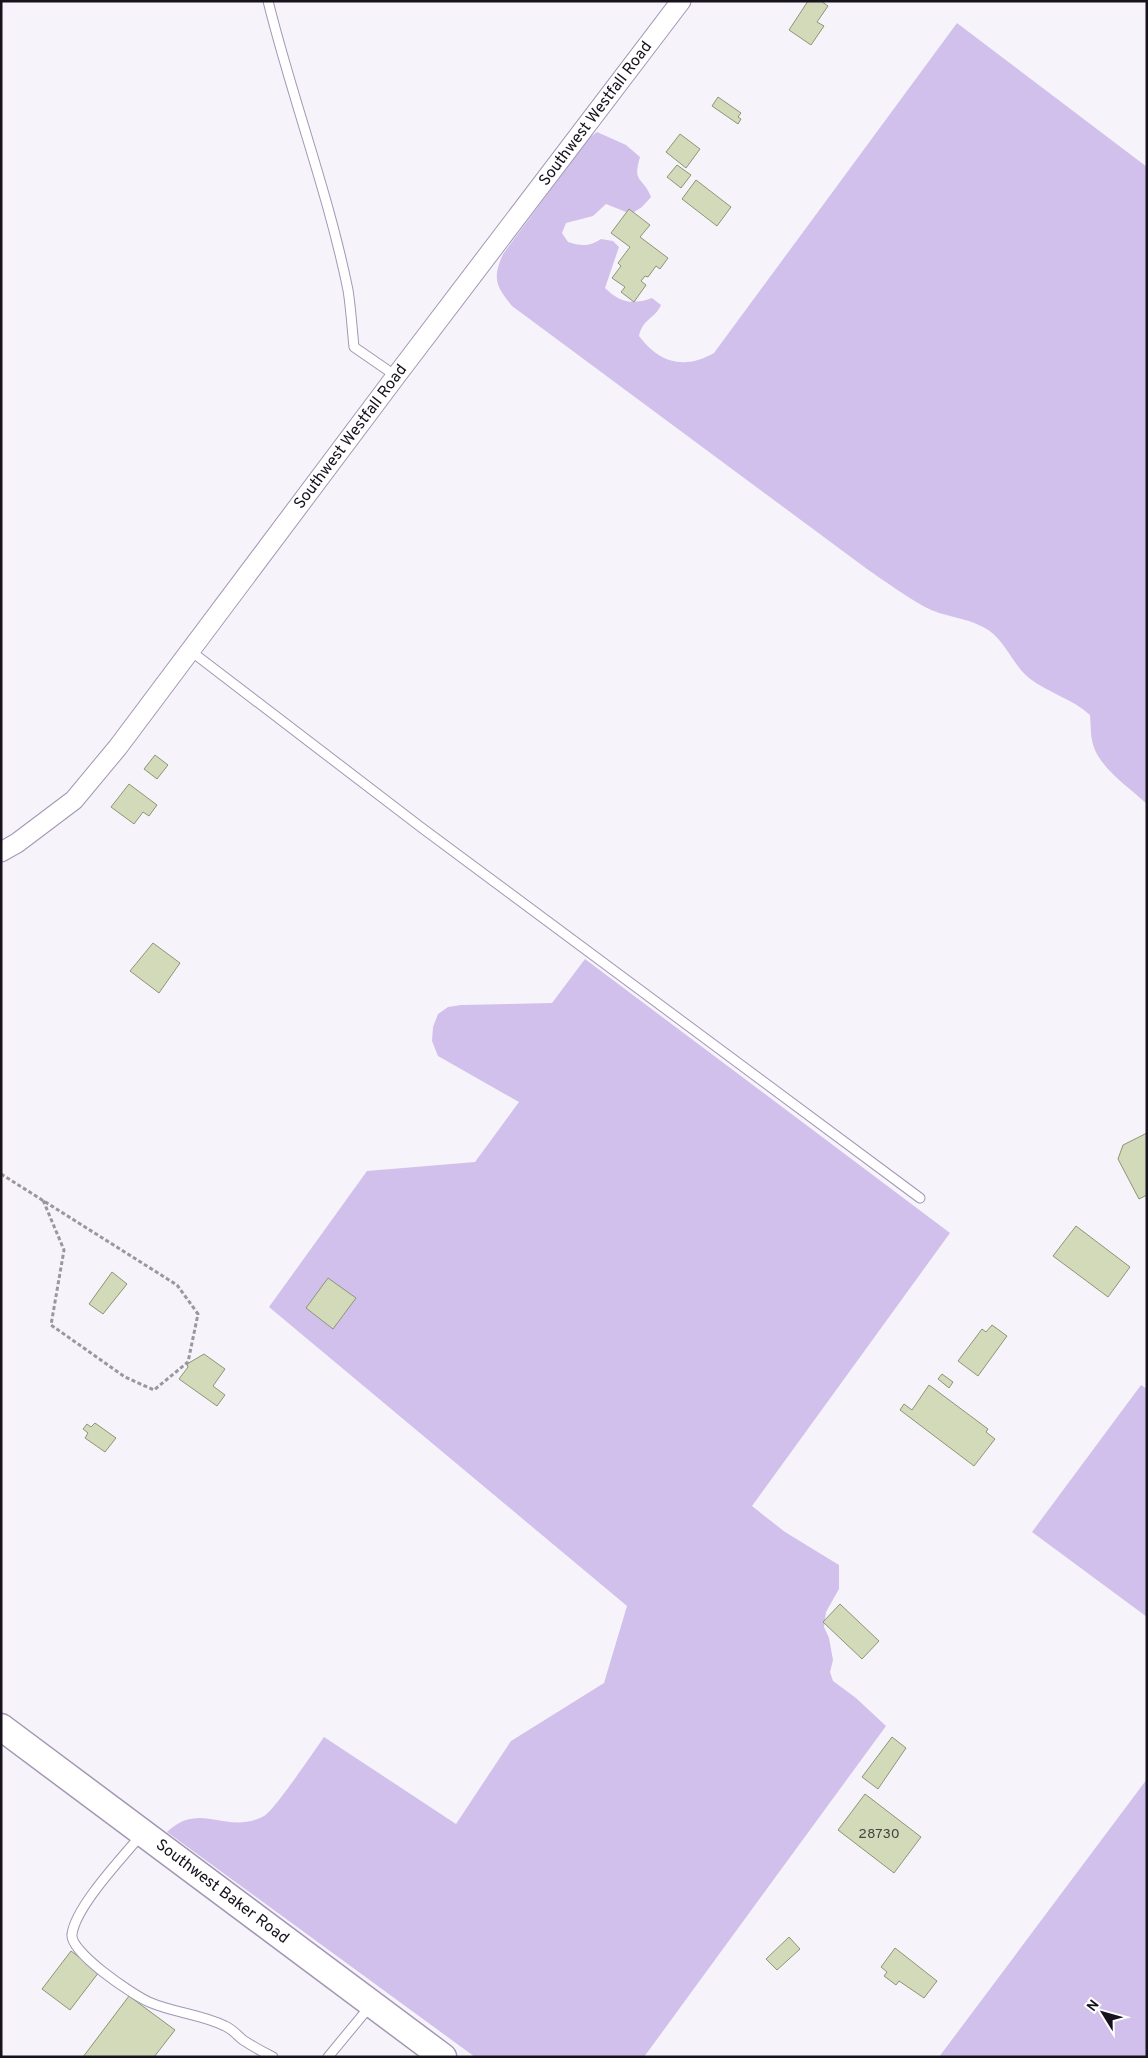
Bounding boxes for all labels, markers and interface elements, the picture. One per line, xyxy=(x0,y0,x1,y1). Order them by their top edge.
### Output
street label: Southwest Westfall Road xyxy=(535,38,657,190)
street label: Southwest Westfall Road xyxy=(290,361,412,513)
house number: 28730 xyxy=(858,1826,900,1843)
street label: Southwest Baker Road xyxy=(151,1835,293,1949)
north arrow xyxy=(1078,1988,1128,2038)
text: N xyxy=(1084,1997,1104,2015)

